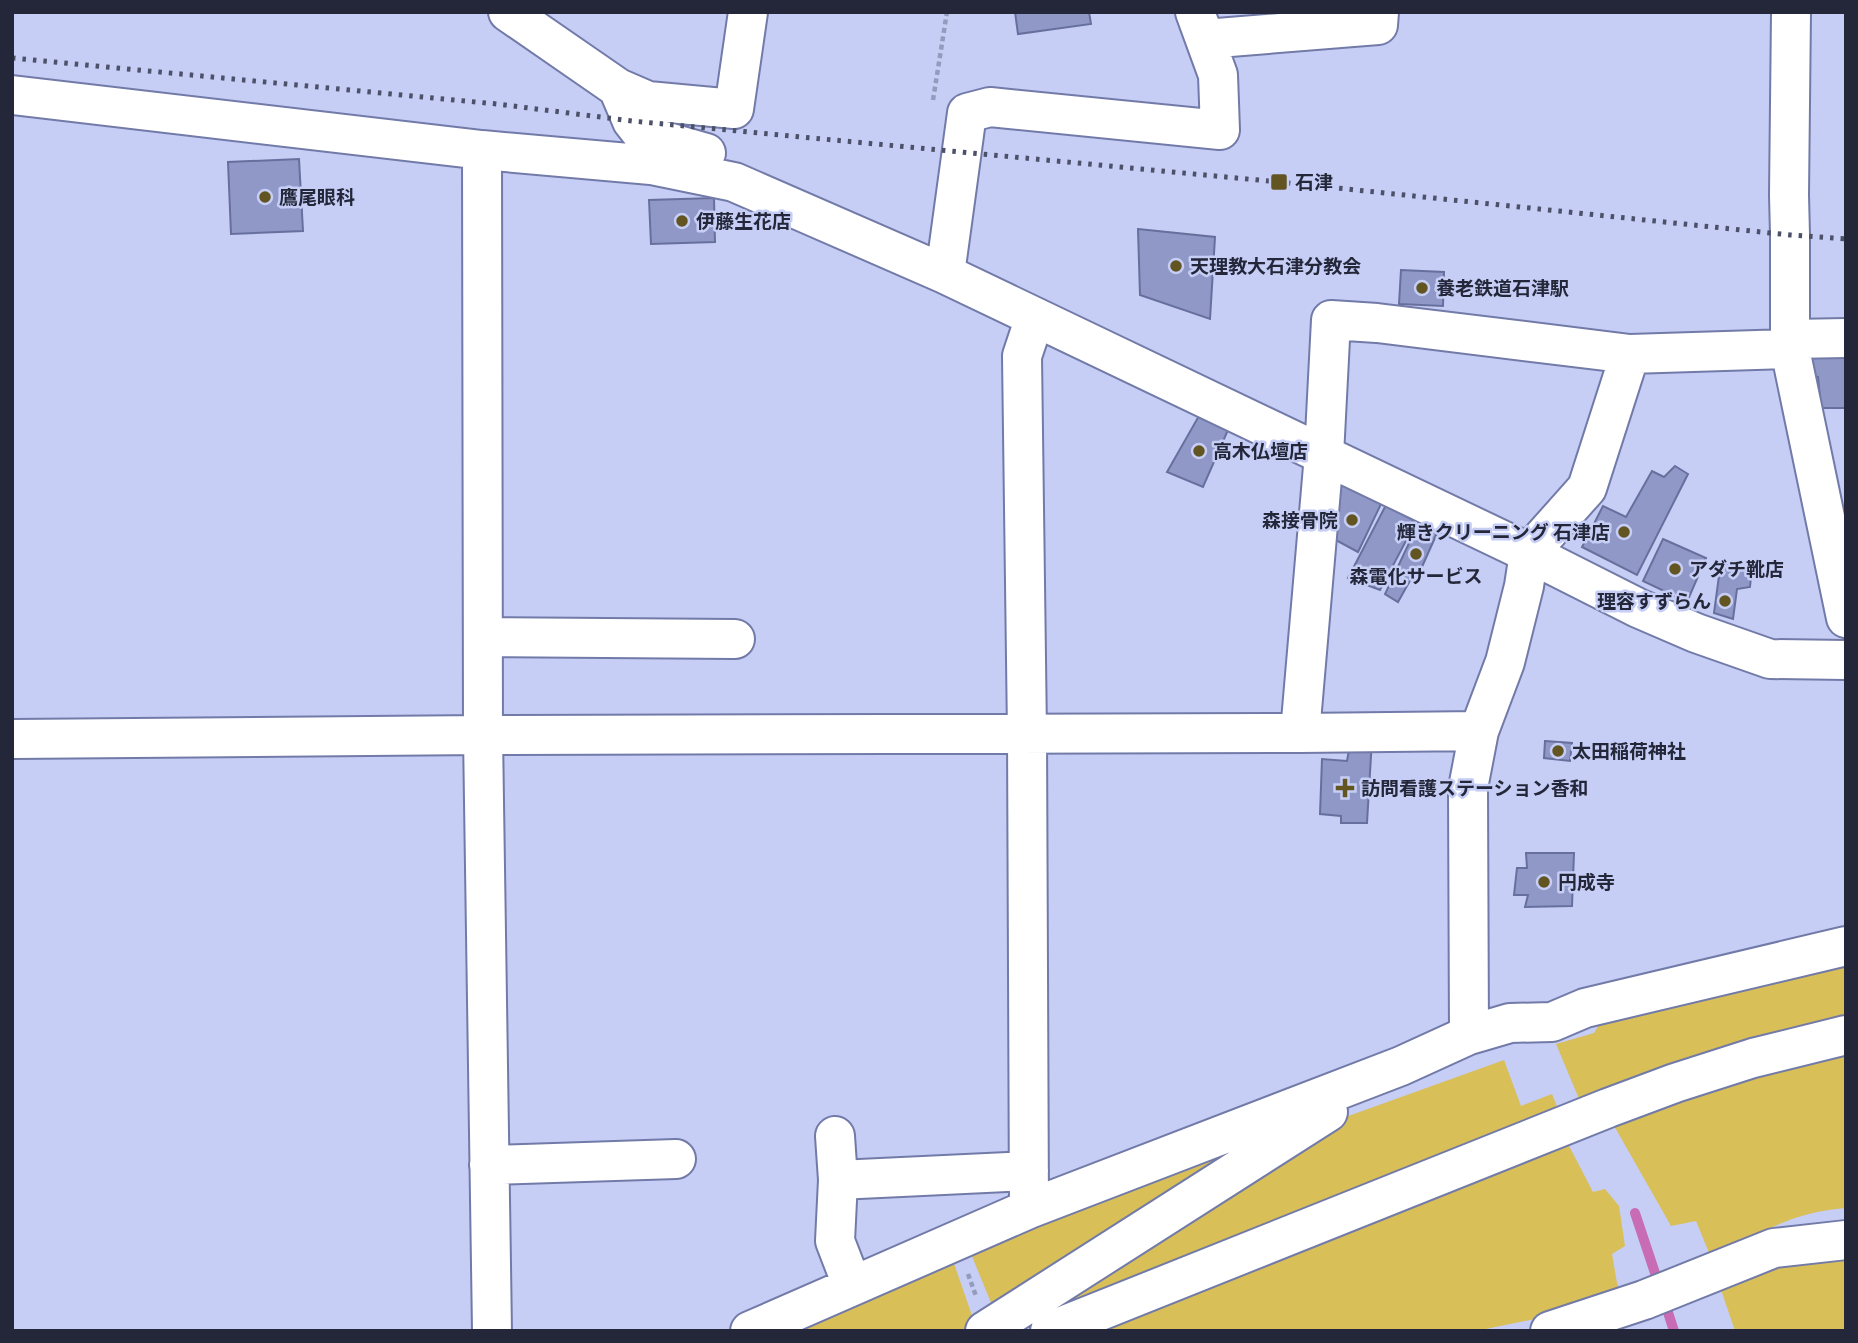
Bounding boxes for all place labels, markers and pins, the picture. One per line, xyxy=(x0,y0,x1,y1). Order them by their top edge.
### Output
place label: 石津 xyxy=(1295,167,1333,196)
marker: 石津 xyxy=(1269,172,1289,192)
place label: 鷹尾眼科 xyxy=(279,182,355,211)
marker: 鷹尾眼科 xyxy=(257,189,273,205)
place label: 伊藤生花店 xyxy=(696,206,791,235)
marker: 伊藤生花店 xyxy=(674,213,690,229)
place label: 天理教大石津分教会 xyxy=(1190,251,1361,280)
marker: 天理教大石津分教会 xyxy=(1168,258,1184,274)
place label: 養老鉄道石津駅 xyxy=(1436,273,1569,302)
marker: 養老鉄道石津駅 xyxy=(1414,280,1430,296)
place label: 高木仏壇店 xyxy=(1213,436,1308,465)
marker: 高木仏壇店 xyxy=(1191,443,1207,459)
place label: 森接骨院 xyxy=(1262,505,1338,534)
marker: 森接骨院 xyxy=(1344,512,1360,528)
place label: 輝きクリーニング 石津店 xyxy=(1397,517,1610,546)
marker: 輝きクリーニング 石津店 xyxy=(1616,524,1632,540)
marker: 森電化サービス xyxy=(1408,546,1424,562)
place label: アダチ靴店 xyxy=(1689,554,1784,583)
place label: 森電化サービス xyxy=(1349,561,1483,590)
marker: アダチ靴店 xyxy=(1667,561,1683,577)
place label: 理容すずらん xyxy=(1597,586,1711,615)
marker: 理容すずらん xyxy=(1717,593,1733,609)
place label: 太田稲荷神社 xyxy=(1572,736,1686,765)
marker: 太田稲荷神社 xyxy=(1550,743,1566,759)
place label: 訪問看護ステーション香和 xyxy=(1361,773,1589,802)
marker: 訪問看護ステーション香和 xyxy=(1335,778,1355,798)
place label: 円成寺 xyxy=(1558,867,1615,896)
marker: 円成寺 xyxy=(1536,874,1552,890)

